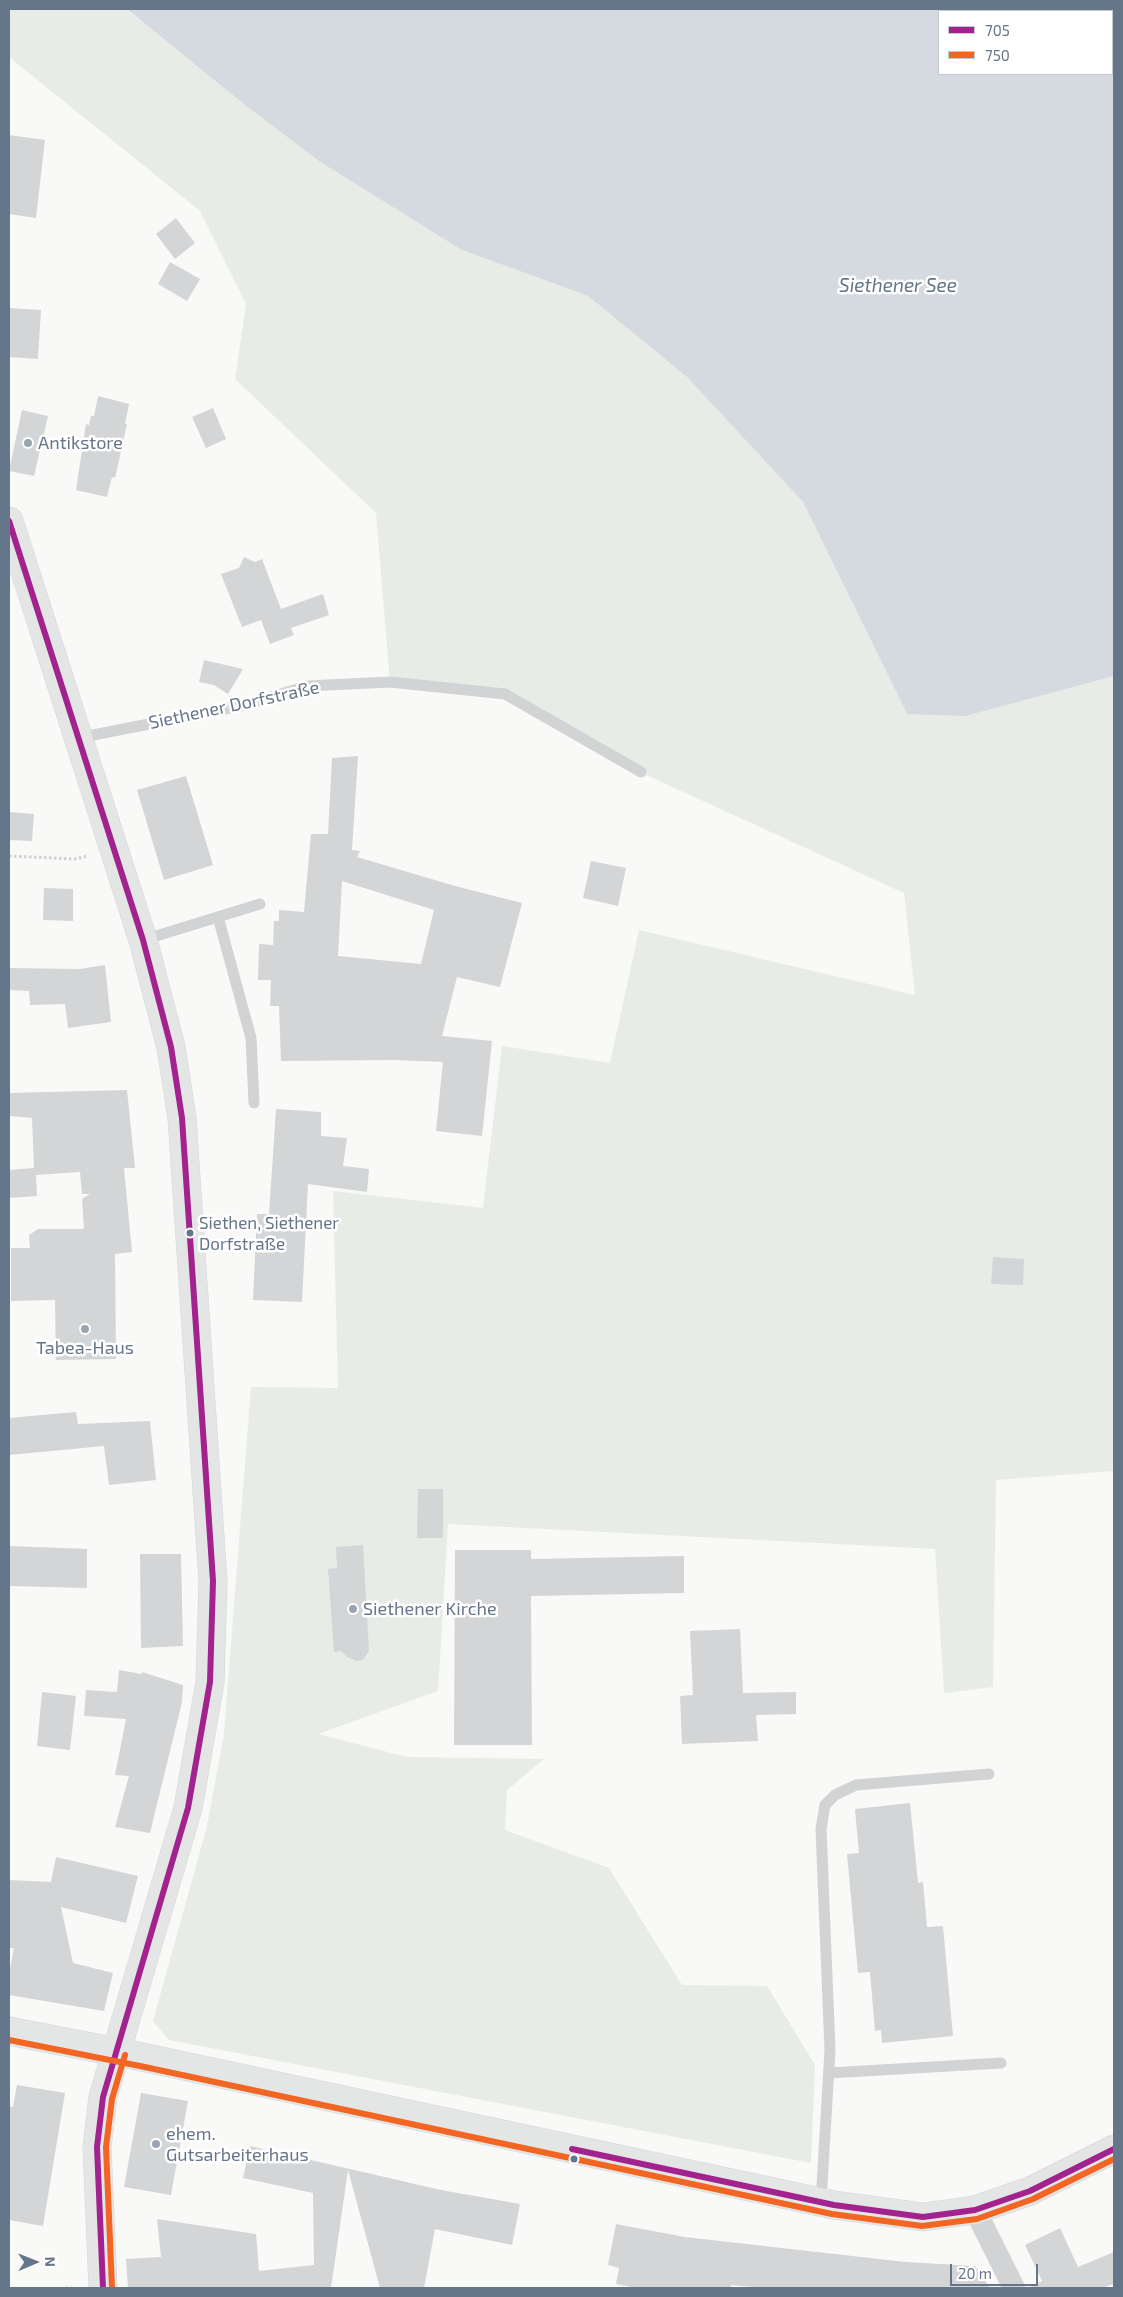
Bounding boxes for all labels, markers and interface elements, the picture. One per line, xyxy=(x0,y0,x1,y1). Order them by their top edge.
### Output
legend xyxy=(938,10,1113,75)
text: 705 xyxy=(985,21,1010,39)
text: 750 xyxy=(985,46,1010,64)
water label: Siethener See xyxy=(839,275,957,297)
place label: Antikstore xyxy=(38,432,123,454)
marker: Antikstore xyxy=(22,437,34,449)
street label: Siethener Dorfstraße xyxy=(147,676,321,734)
place label: Siethen, Siethener Dorfstraße xyxy=(199,1213,339,1253)
marker: Siethen, Siethener Dorfstraße xyxy=(185,1228,195,1238)
marker: Tabea-Haus xyxy=(79,1323,91,1335)
place label: Tabea-Haus xyxy=(36,1337,134,1359)
place label: Siethener Kirche xyxy=(363,1598,497,1620)
marker: Siethener Kirche xyxy=(347,1603,359,1615)
place label: ehem. Gutsarbeiterhaus xyxy=(166,2123,309,2166)
marker: ehem. Gutsarbeiterhaus xyxy=(150,2138,162,2150)
unlabelled marker xyxy=(569,2154,579,2164)
north arrow xyxy=(10,2237,60,2287)
scale bar xyxy=(953,2254,1040,2286)
text: N xyxy=(42,2257,59,2267)
text: 20 m xyxy=(958,2264,992,2282)

